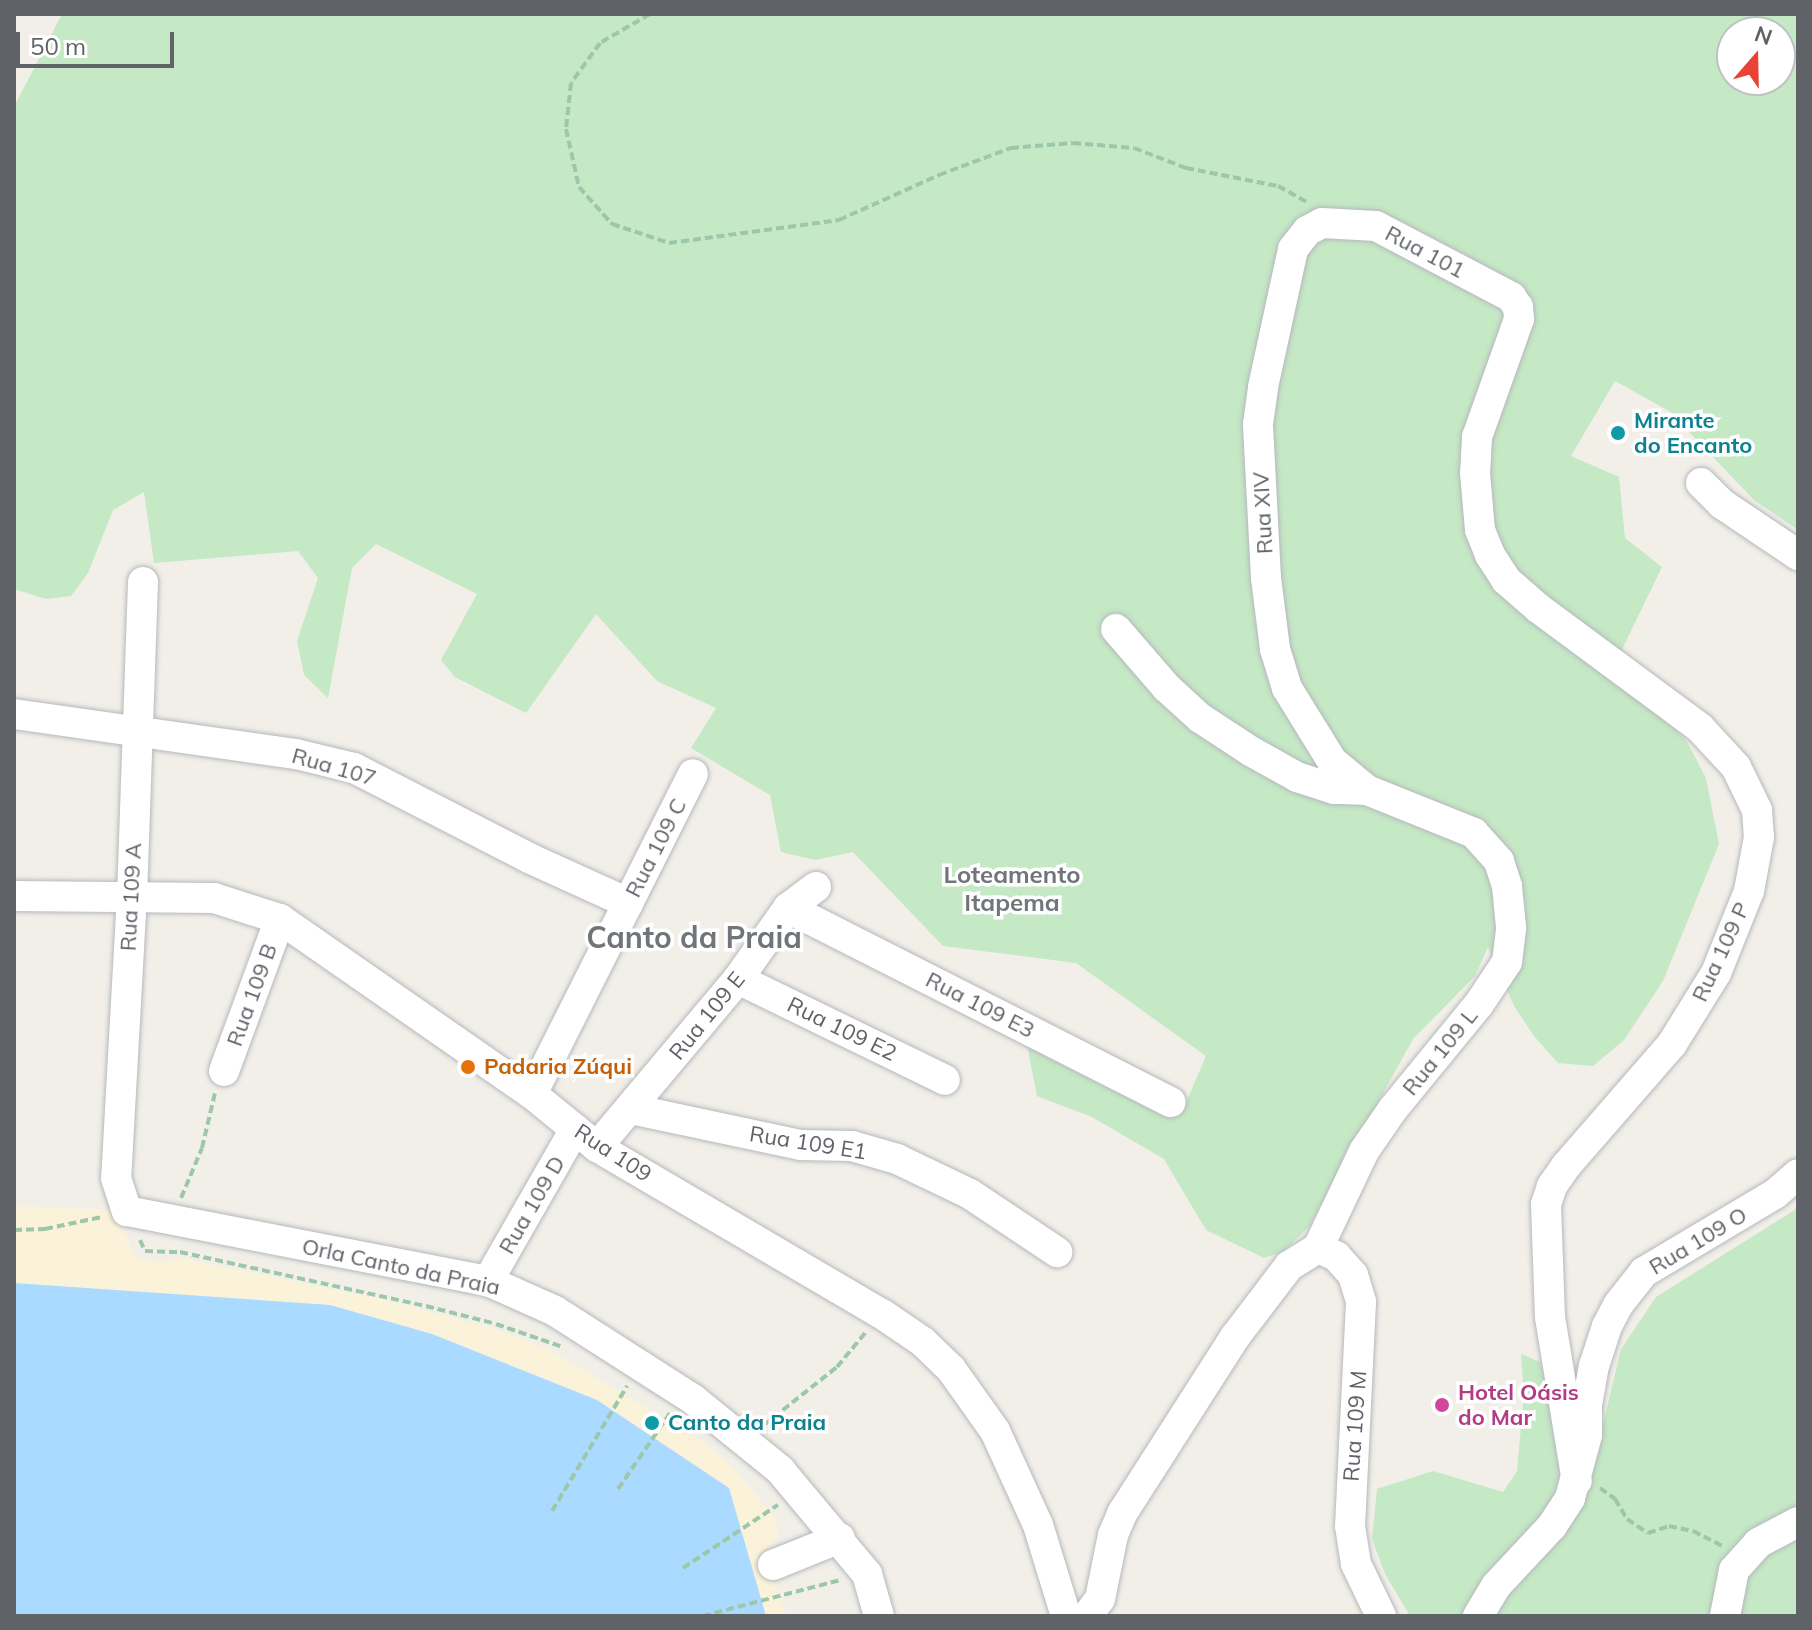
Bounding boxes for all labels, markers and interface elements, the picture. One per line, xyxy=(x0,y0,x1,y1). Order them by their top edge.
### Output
scale bar xyxy=(20,16,178,66)
north arrow xyxy=(1716,16,1796,96)
text: N xyxy=(1751,19,1776,51)
text: 50 m xyxy=(30,31,86,61)
street label: Rua 101 xyxy=(1381,220,1469,284)
place label: Mirante do Encanto xyxy=(1634,407,1752,458)
marker: Mirante do Encanto xyxy=(1609,424,1627,442)
street label: Rua XIV xyxy=(1248,471,1278,555)
street label: Rua 107 xyxy=(289,742,379,792)
street label: Rua 109 C xyxy=(620,794,692,902)
street label: Rua 109 A xyxy=(115,842,147,952)
district label: Loteamento Itapema xyxy=(944,861,1080,917)
street label: Rua 109 P xyxy=(1687,898,1755,1006)
district label: Canto da Praia xyxy=(586,919,802,955)
street label: Rua 109 B xyxy=(221,940,283,1050)
street label: Rua 109 E3 xyxy=(921,966,1039,1044)
street label: Rua 109 E xyxy=(664,967,750,1065)
street label: Rua 109 E2 xyxy=(783,991,901,1067)
street label: Rua 109 L xyxy=(1397,1003,1483,1101)
place label: Padaria Zúqui xyxy=(484,1054,632,1080)
marker: Padaria Zúqui xyxy=(459,1058,477,1076)
street label: Rua 109 xyxy=(570,1118,656,1188)
street label: Rua 109 E1 xyxy=(747,1121,869,1165)
street label: Rua 109 D xyxy=(493,1151,571,1259)
street label: Rua 109 O xyxy=(1644,1202,1752,1280)
street label: Orla Canto da Praia xyxy=(300,1233,502,1301)
street label: Rua 109 M xyxy=(1338,1370,1372,1482)
place label: Hotel Oásis do Mar xyxy=(1458,1379,1579,1430)
marker: Hotel Oásis do Mar xyxy=(1433,1396,1451,1414)
place label: Canto da Praia xyxy=(668,1410,826,1436)
marker: Canto da Praia xyxy=(643,1414,661,1432)

